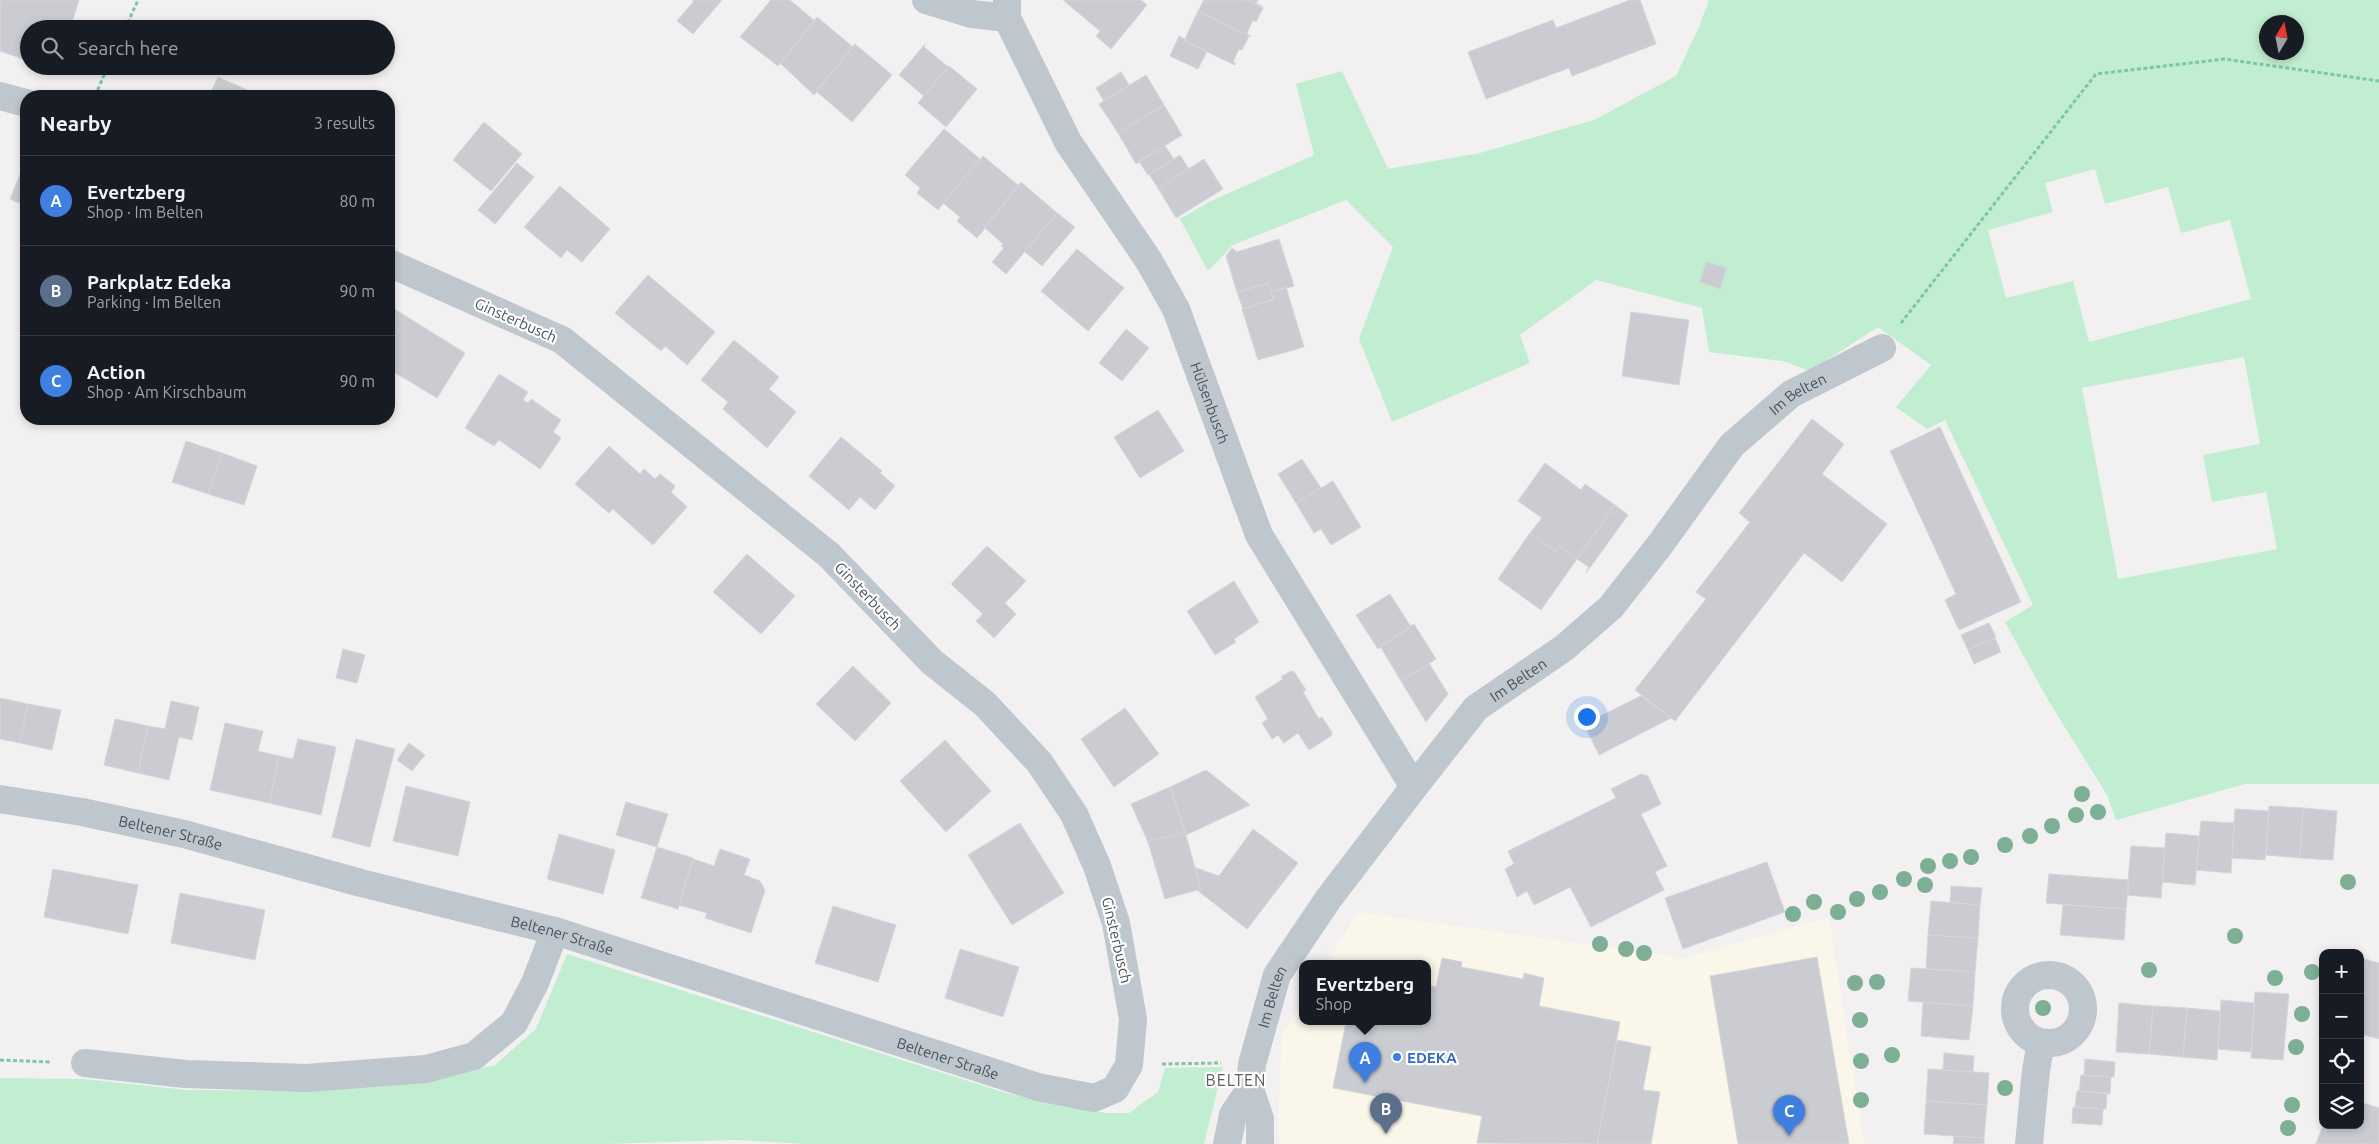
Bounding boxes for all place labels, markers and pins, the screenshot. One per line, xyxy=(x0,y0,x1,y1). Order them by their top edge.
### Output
pin: A xyxy=(1349,1042,1381,1083)
place label: EDEKA xyxy=(1407,1049,1457,1066)
marker: EDEKA xyxy=(1391,1051,1403,1063)
pin: B xyxy=(1370,1093,1402,1134)
pin: C xyxy=(1773,1095,1805,1136)

